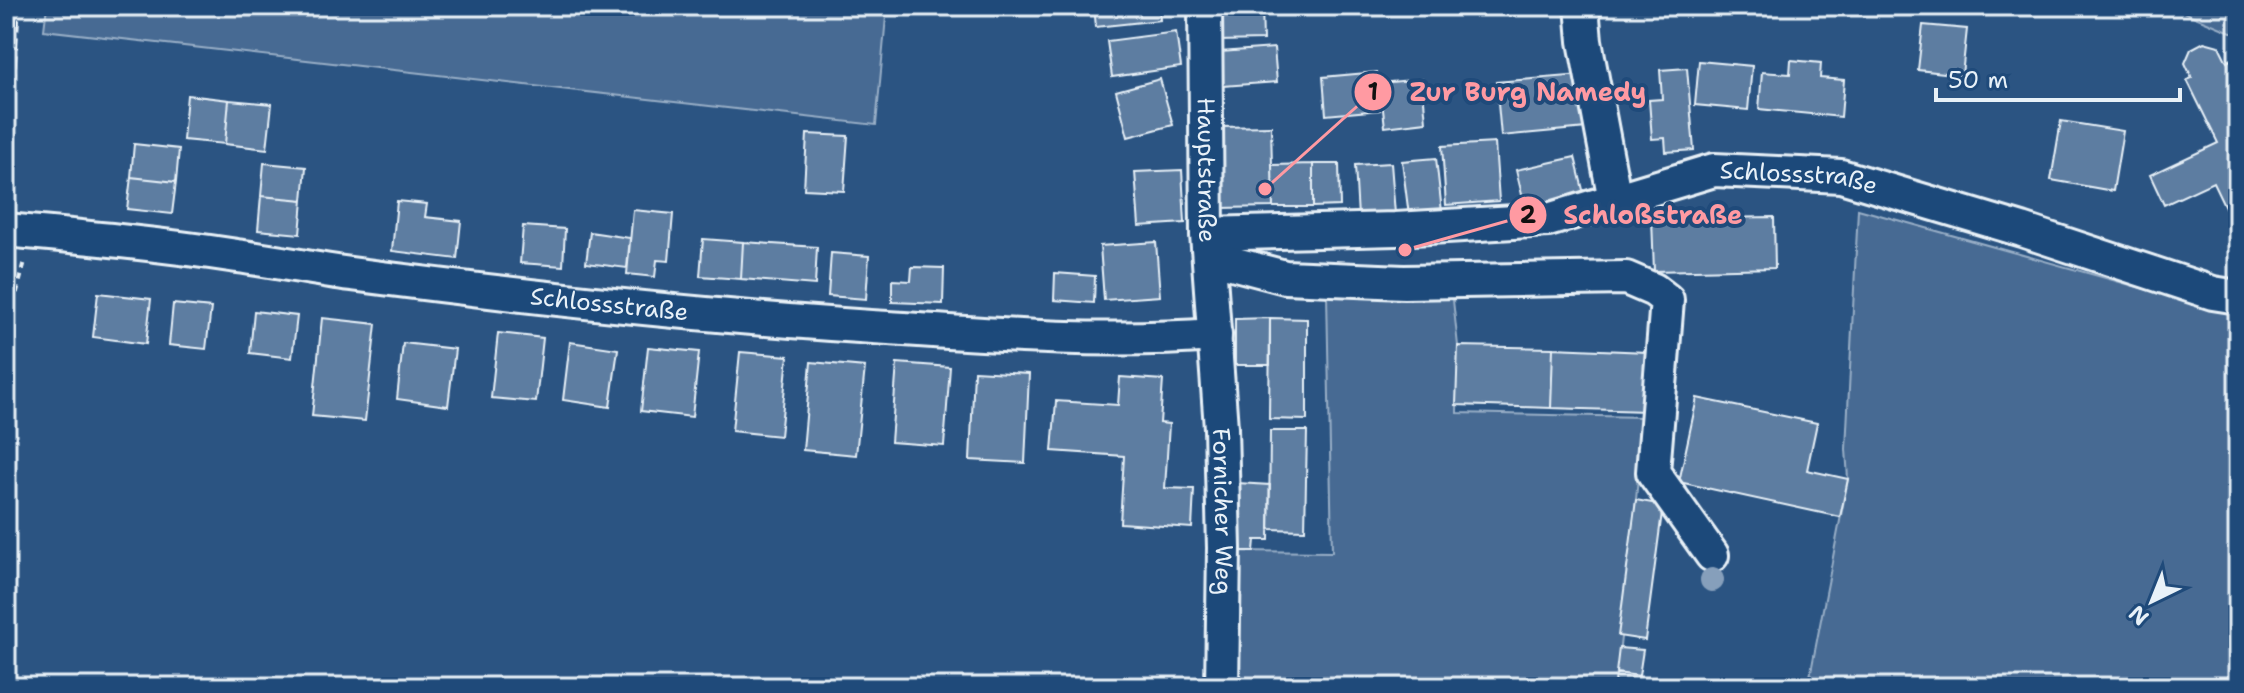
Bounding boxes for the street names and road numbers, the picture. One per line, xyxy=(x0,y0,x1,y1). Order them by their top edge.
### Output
street label: Hauptstraße xyxy=(1190,97,1224,244)
street label: Schlossstraße xyxy=(1719,154,1882,202)
street label: Schlossstraße xyxy=(529,280,690,328)
street label: Fornicher Weg xyxy=(1205,427,1240,595)

